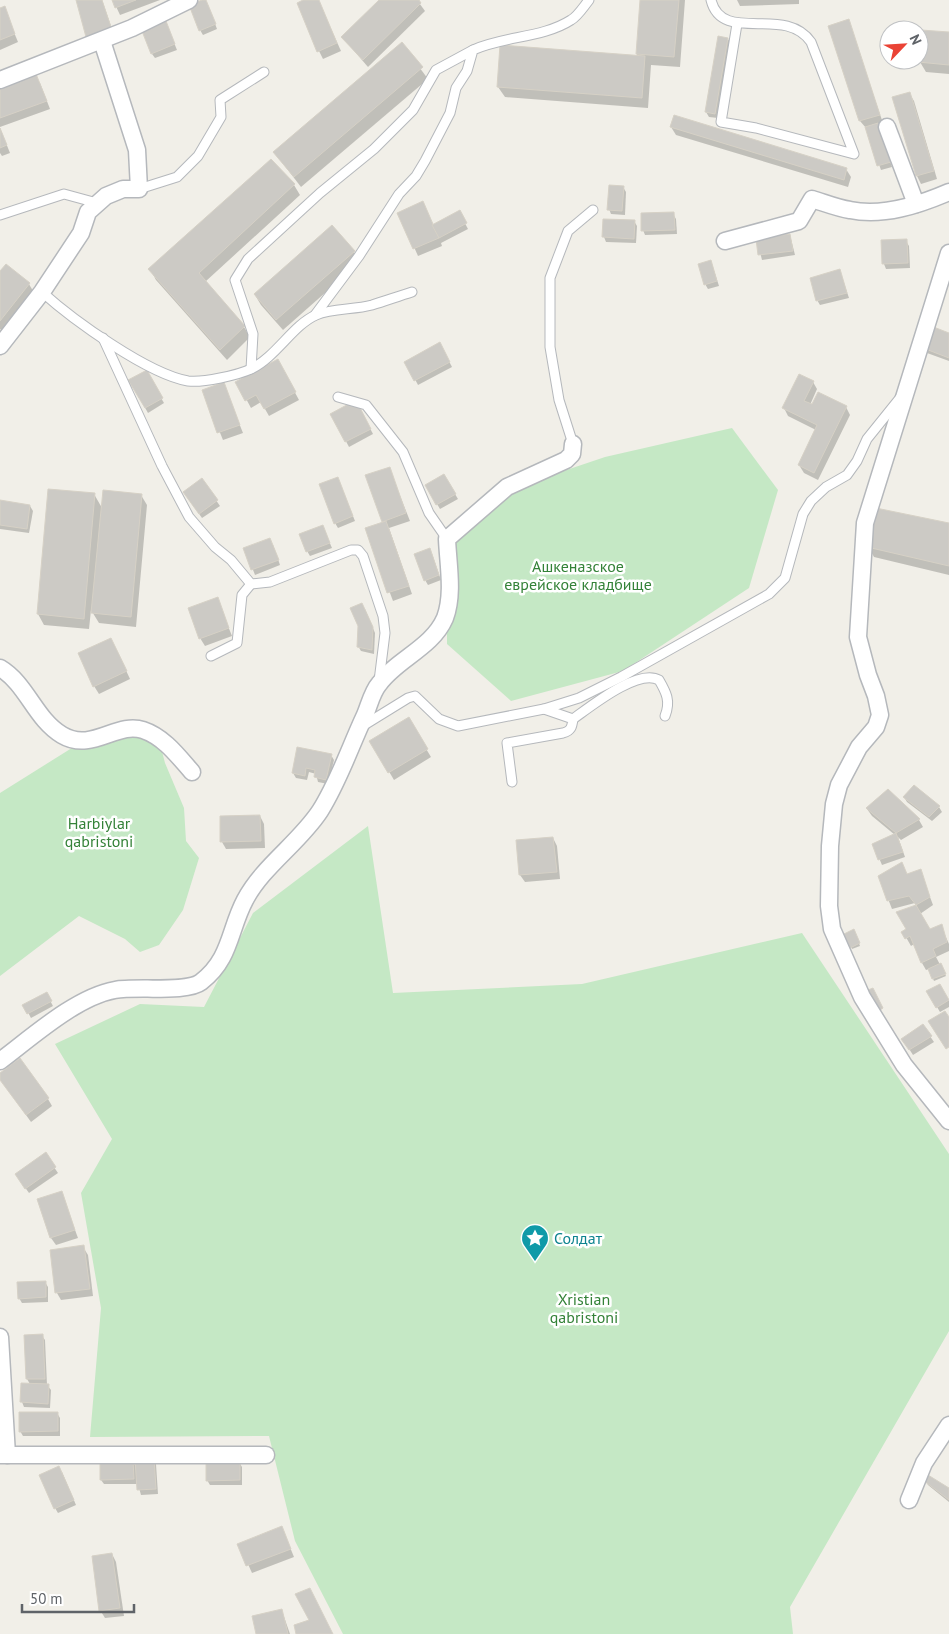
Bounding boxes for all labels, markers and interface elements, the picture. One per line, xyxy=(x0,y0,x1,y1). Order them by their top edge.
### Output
north arrow xyxy=(879,20,929,70)
text: N xyxy=(906,32,926,47)
park label: Ашкеназское еврейское кладбище xyxy=(504,556,652,594)
park label: Harbiylar qabristoni xyxy=(65,813,133,851)
place icon: Солдат xyxy=(520,1223,550,1262)
place label: Солдат xyxy=(554,1228,603,1248)
park label: Xristian qabristoni xyxy=(550,1289,618,1327)
scale bar xyxy=(22,1582,135,1614)
text: 50 m xyxy=(30,1589,63,1608)

